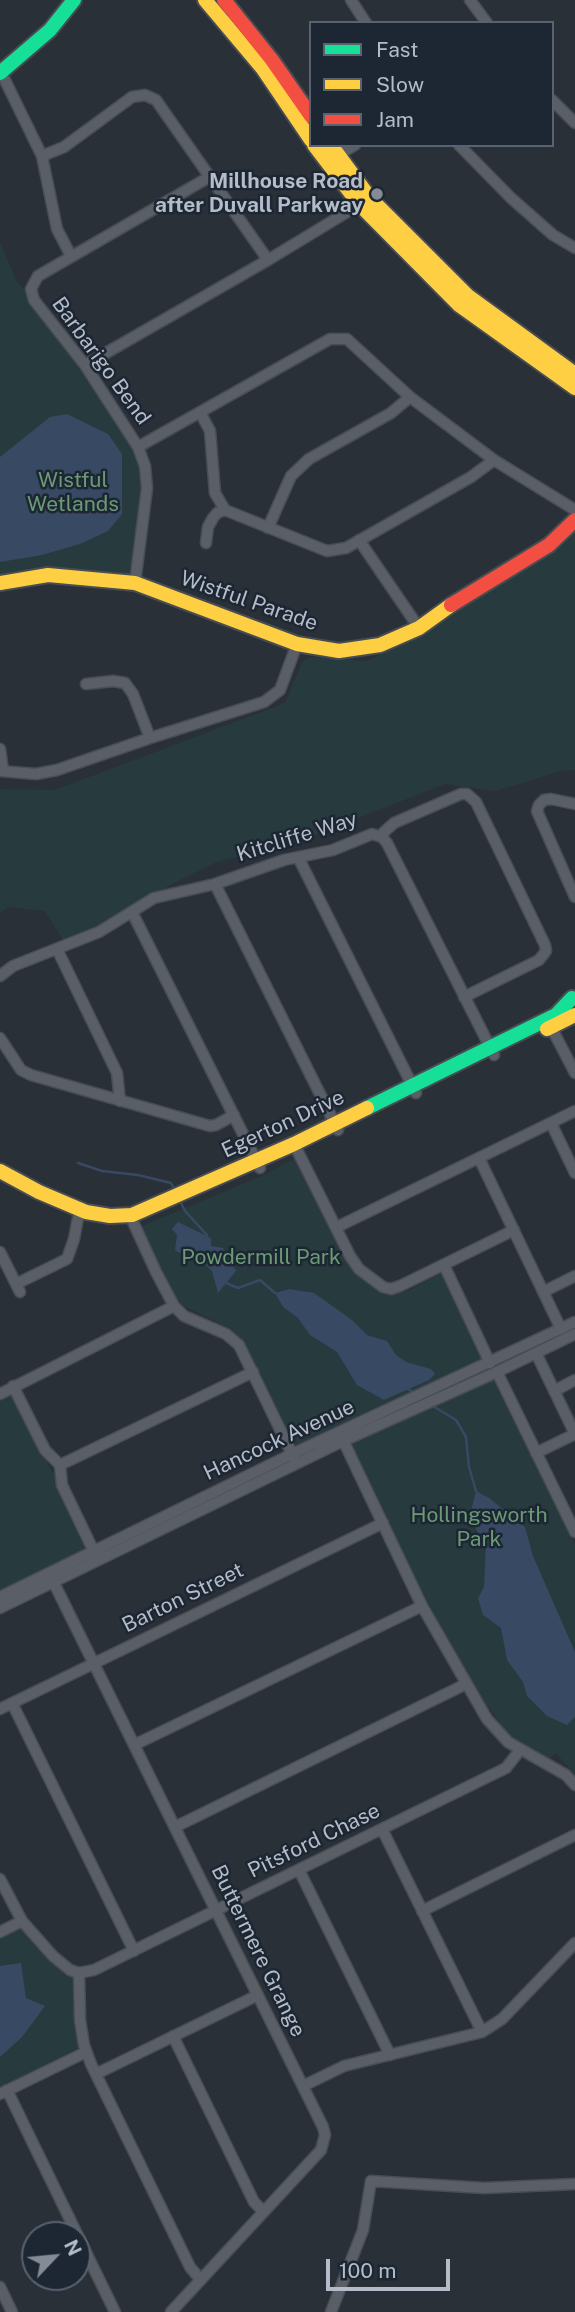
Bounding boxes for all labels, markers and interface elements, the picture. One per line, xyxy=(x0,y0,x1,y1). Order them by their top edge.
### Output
legend xyxy=(309,21,554,147)
text: Fast xyxy=(376,37,418,62)
text: Slow xyxy=(376,72,424,97)
text: Jam xyxy=(376,107,414,132)
place label: Millhouse Road after Duvall Parkway xyxy=(155,169,363,219)
marker: Millhouse Road after Duvall Parkway xyxy=(369,186,385,202)
street label: Barbarigo Bend xyxy=(46,292,156,430)
park label: Wistful Wetlands xyxy=(27,468,119,518)
street label: Wistful Parade xyxy=(177,566,321,636)
street label: Kitcliffe Way xyxy=(234,807,360,867)
street label: Egerton Drive xyxy=(218,1085,348,1163)
park label: Powdermill Park xyxy=(181,1245,341,1271)
street label: Hancock Avenue xyxy=(200,1394,358,1486)
park label: Hollingsworth Park xyxy=(410,1503,548,1553)
street label: Barton Street xyxy=(118,1558,248,1638)
street label: Pitsford Chase xyxy=(244,1798,384,1884)
street label: Buttermere Grange xyxy=(205,1861,311,2041)
north arrow xyxy=(21,2221,91,2291)
text: N xyxy=(60,2236,86,2259)
scale bar xyxy=(330,2246,454,2290)
text: 100 m xyxy=(339,2258,396,2283)

